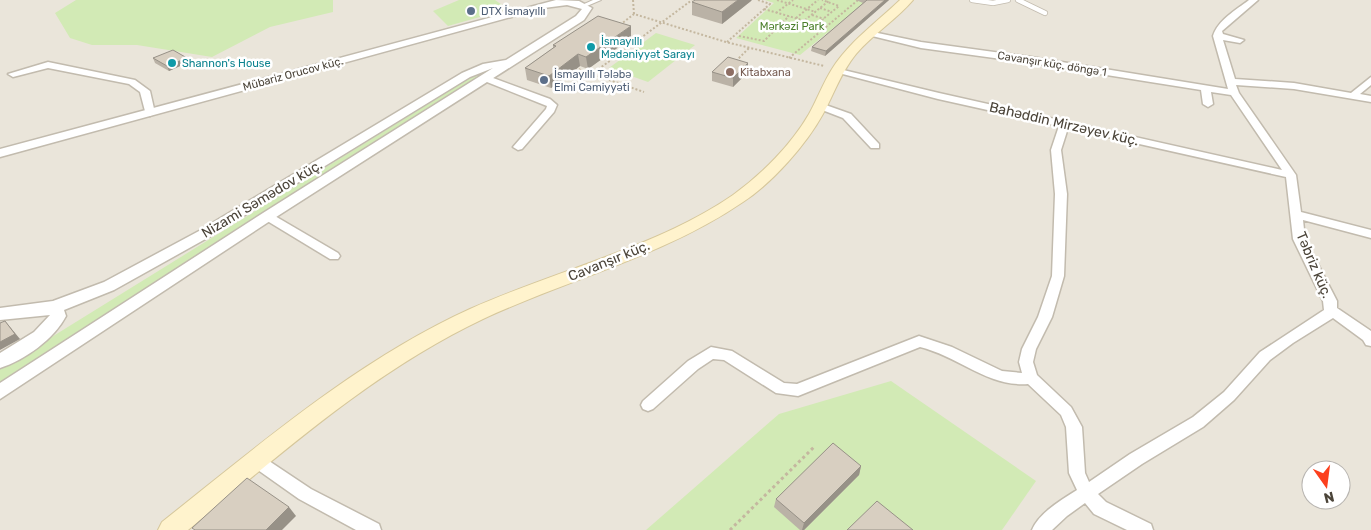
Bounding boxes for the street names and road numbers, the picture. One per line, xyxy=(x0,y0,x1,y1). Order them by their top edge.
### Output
street label: Cavanşır küç. döngə 1 xyxy=(997,49,1107,79)
street label: Mübariz Orucov küç. xyxy=(241,54,345,94)
street label: Bahəddin Mirzəyev küç. xyxy=(988,99,1140,149)
street label: Nizami Səmədov küç. xyxy=(199,156,325,242)
street label: Təbriz küç. xyxy=(1292,229,1336,301)
street label: Cavanşır küç. xyxy=(566,237,652,285)

